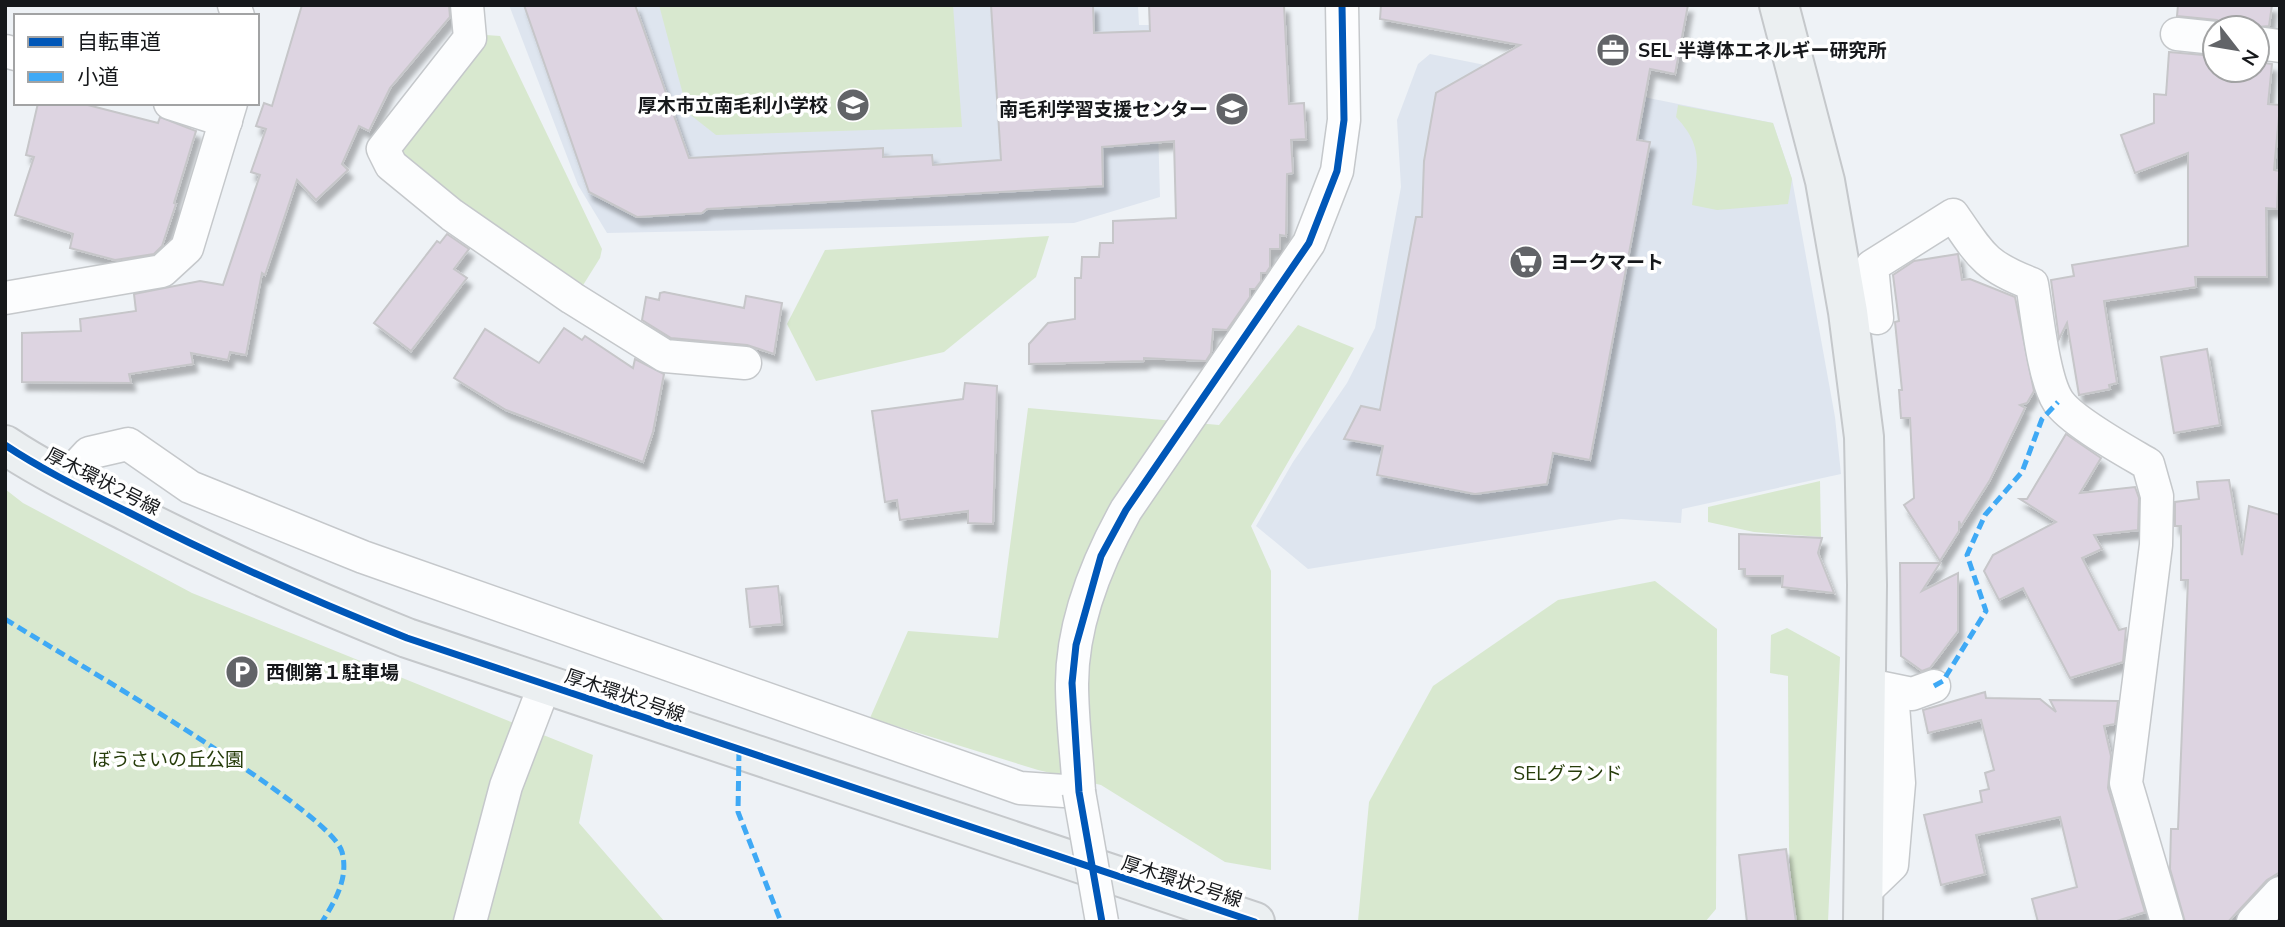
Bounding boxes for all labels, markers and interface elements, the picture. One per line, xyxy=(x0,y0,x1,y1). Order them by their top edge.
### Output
legend xyxy=(14,14,259,105)
north arrow xyxy=(2201,14,2271,84)
text: 自転車道 xyxy=(77,28,161,54)
office icon: SEL 半導体エネルギー研究所 xyxy=(1594,31,1632,69)
place label: SEL 半導体エネルギー研究所 xyxy=(1638,38,1886,62)
text: N xyxy=(2237,45,2265,70)
text: 小道 xyxy=(77,63,119,89)
school or university icon: 厚木市立南毛利小学校 xyxy=(834,86,872,124)
school or university icon: 南毛利学習支援センター xyxy=(1213,90,1251,128)
place label: 厚木市立南毛利小学校 xyxy=(638,93,828,117)
place label: 南毛利学習支援センター xyxy=(999,97,1208,121)
supermarket icon: ヨークマート xyxy=(1507,243,1545,281)
place label: ヨークマート xyxy=(1550,250,1664,274)
street label: 厚木環状2号線 xyxy=(42,442,164,520)
parking icon: 西側第１駐車場 xyxy=(223,653,261,691)
place label: 西側第１駐車場 xyxy=(266,660,399,684)
street label: 厚木環状2号線 xyxy=(562,663,688,727)
park label: ぼうさいの丘公園 xyxy=(92,747,244,771)
park label: SELグランド xyxy=(1513,761,1623,785)
street label: 厚木環状2号線 xyxy=(1119,850,1245,912)

